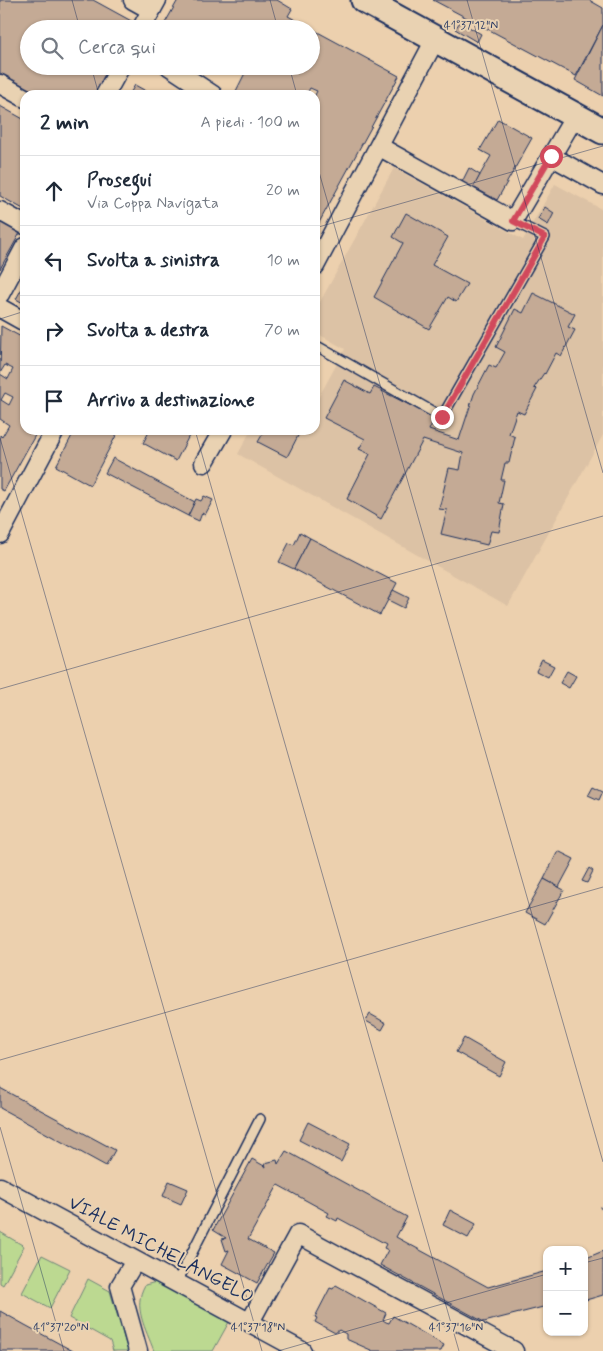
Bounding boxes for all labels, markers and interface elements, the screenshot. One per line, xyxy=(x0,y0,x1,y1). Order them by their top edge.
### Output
text: 41°37'12"N xyxy=(444,18,498,34)
search box xyxy=(20,20,320,75)
icon: search xyxy=(38,34,66,62)
text: Cerca qui xyxy=(78,35,156,60)
text: 2 min xyxy=(40,109,89,137)
text: A piedi · 100 m xyxy=(201,112,300,133)
route start xyxy=(540,145,563,168)
text: Prosegui xyxy=(87,168,152,193)
icon: ahead xyxy=(40,177,68,205)
text: 20 m xyxy=(266,180,300,201)
text: Via Coppa Navigata xyxy=(87,193,219,214)
icon: left xyxy=(40,247,68,275)
text: Svolta a sinistra xyxy=(87,248,220,273)
text: 10 m xyxy=(267,250,300,271)
icon: right xyxy=(40,317,68,345)
text: Svolta a destra xyxy=(87,318,209,343)
text: 70 m xyxy=(264,320,300,341)
icon: arrive xyxy=(40,387,68,415)
text: Arrivo a destinazione xyxy=(87,388,255,413)
route end xyxy=(431,406,454,429)
street label: VIALE MICHELANGELO xyxy=(64,1190,258,1310)
map controls xyxy=(543,1246,588,1336)
button: + xyxy=(543,1246,588,1291)
button: − xyxy=(543,1291,588,1336)
text: 41°37'20"N xyxy=(33,1320,89,1336)
text: 41°37'18"N xyxy=(231,1320,285,1336)
text: 41°37'16"N xyxy=(429,1320,483,1336)

